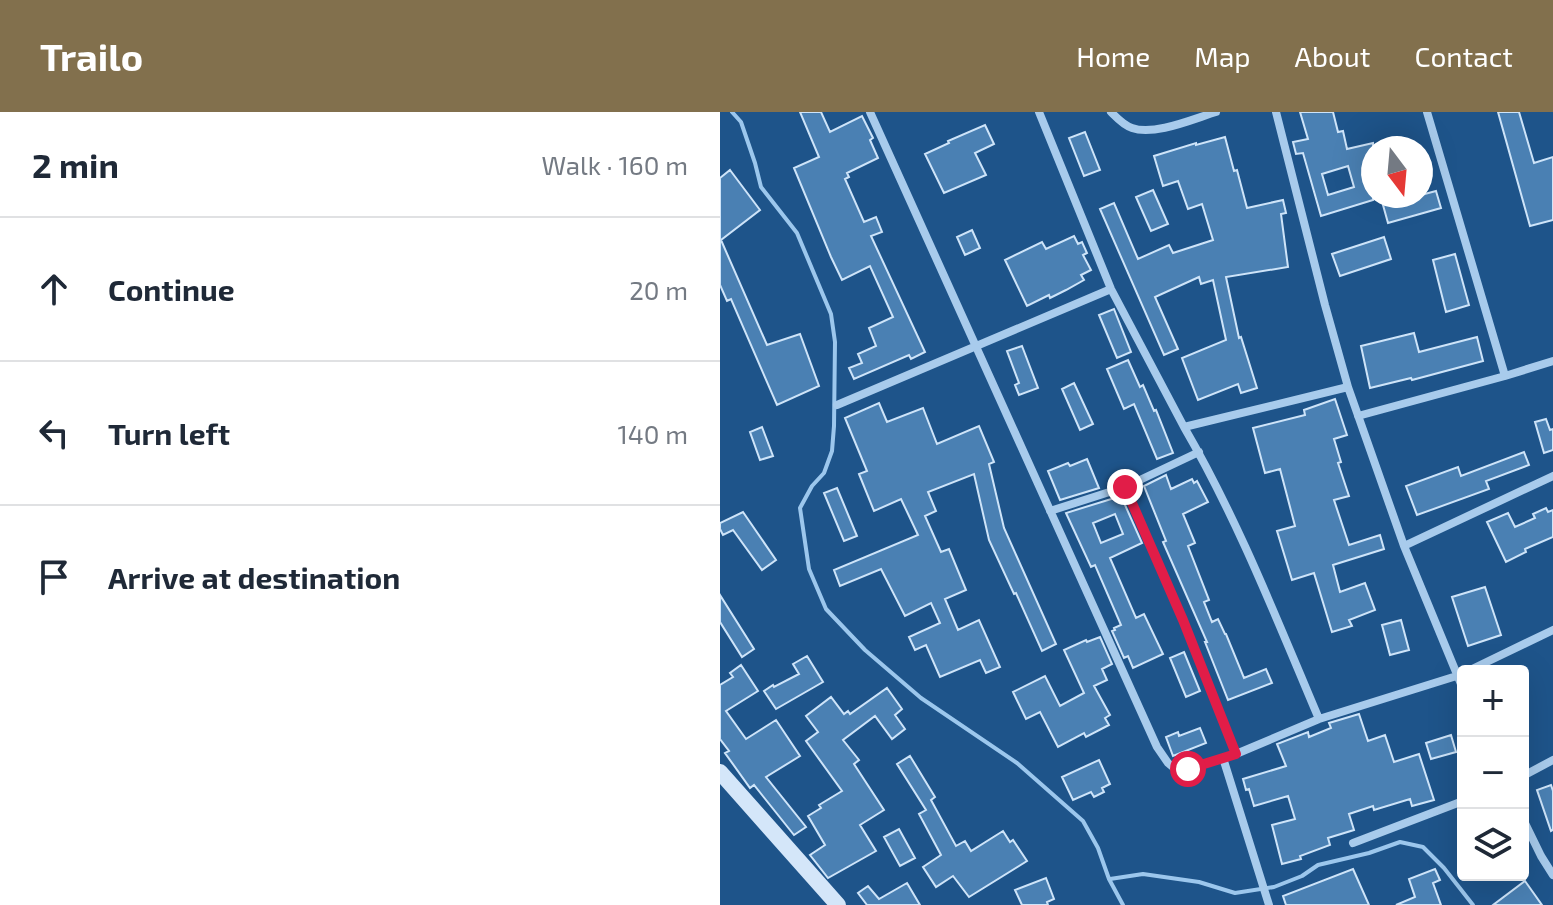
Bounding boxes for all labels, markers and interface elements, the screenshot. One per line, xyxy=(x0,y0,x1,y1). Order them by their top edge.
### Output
text: Trailo xyxy=(40,33,143,79)
text: Home xyxy=(1076,39,1150,73)
text: Map xyxy=(1194,39,1251,73)
text: About xyxy=(1295,39,1370,73)
text: Contact xyxy=(1414,39,1513,73)
north arrow xyxy=(1361,136,1433,208)
text: 2 min xyxy=(32,144,119,185)
text: Walk · 160 m xyxy=(541,149,688,180)
icon: ahead xyxy=(32,267,76,311)
text: Continue xyxy=(108,271,235,307)
text: 20 m xyxy=(629,274,688,305)
icon: left xyxy=(32,411,76,455)
text: Turn left xyxy=(108,415,230,451)
text: 140 m xyxy=(617,418,688,449)
route end xyxy=(1107,469,1143,505)
icon: arrive xyxy=(32,555,76,599)
text: Arrive at destination xyxy=(108,559,400,595)
map controls xyxy=(1457,665,1529,881)
button: + xyxy=(1457,665,1529,737)
button: − xyxy=(1457,737,1529,809)
route start xyxy=(1170,751,1206,787)
button: layers xyxy=(1457,809,1529,881)

